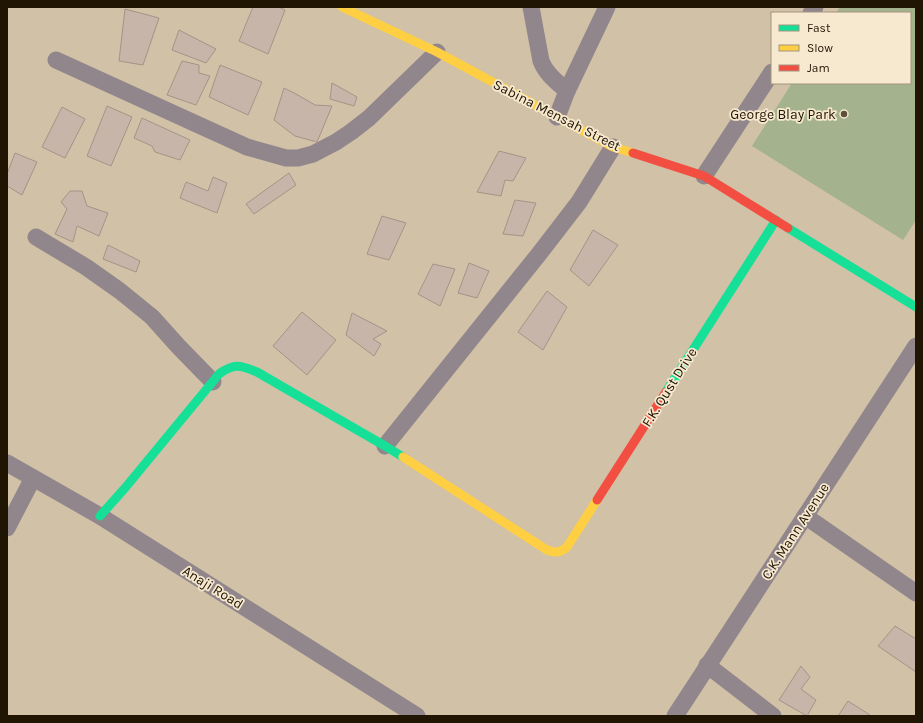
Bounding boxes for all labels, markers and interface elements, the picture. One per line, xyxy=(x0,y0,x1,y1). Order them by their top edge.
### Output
legend xyxy=(771,12,911,84)
text: Fast xyxy=(807,21,831,35)
text: Slow xyxy=(807,41,833,55)
text: Jam xyxy=(807,61,830,75)
street label: Sabina Mensah Street xyxy=(490,76,623,155)
place label: George Blay Park xyxy=(730,106,836,123)
marker: George Blay Park xyxy=(839,109,849,119)
street label: F.K. Qust Drive xyxy=(638,344,701,430)
street label: C.K. Mann Avenue xyxy=(758,480,833,583)
street label: Anaji Road xyxy=(179,562,246,613)

